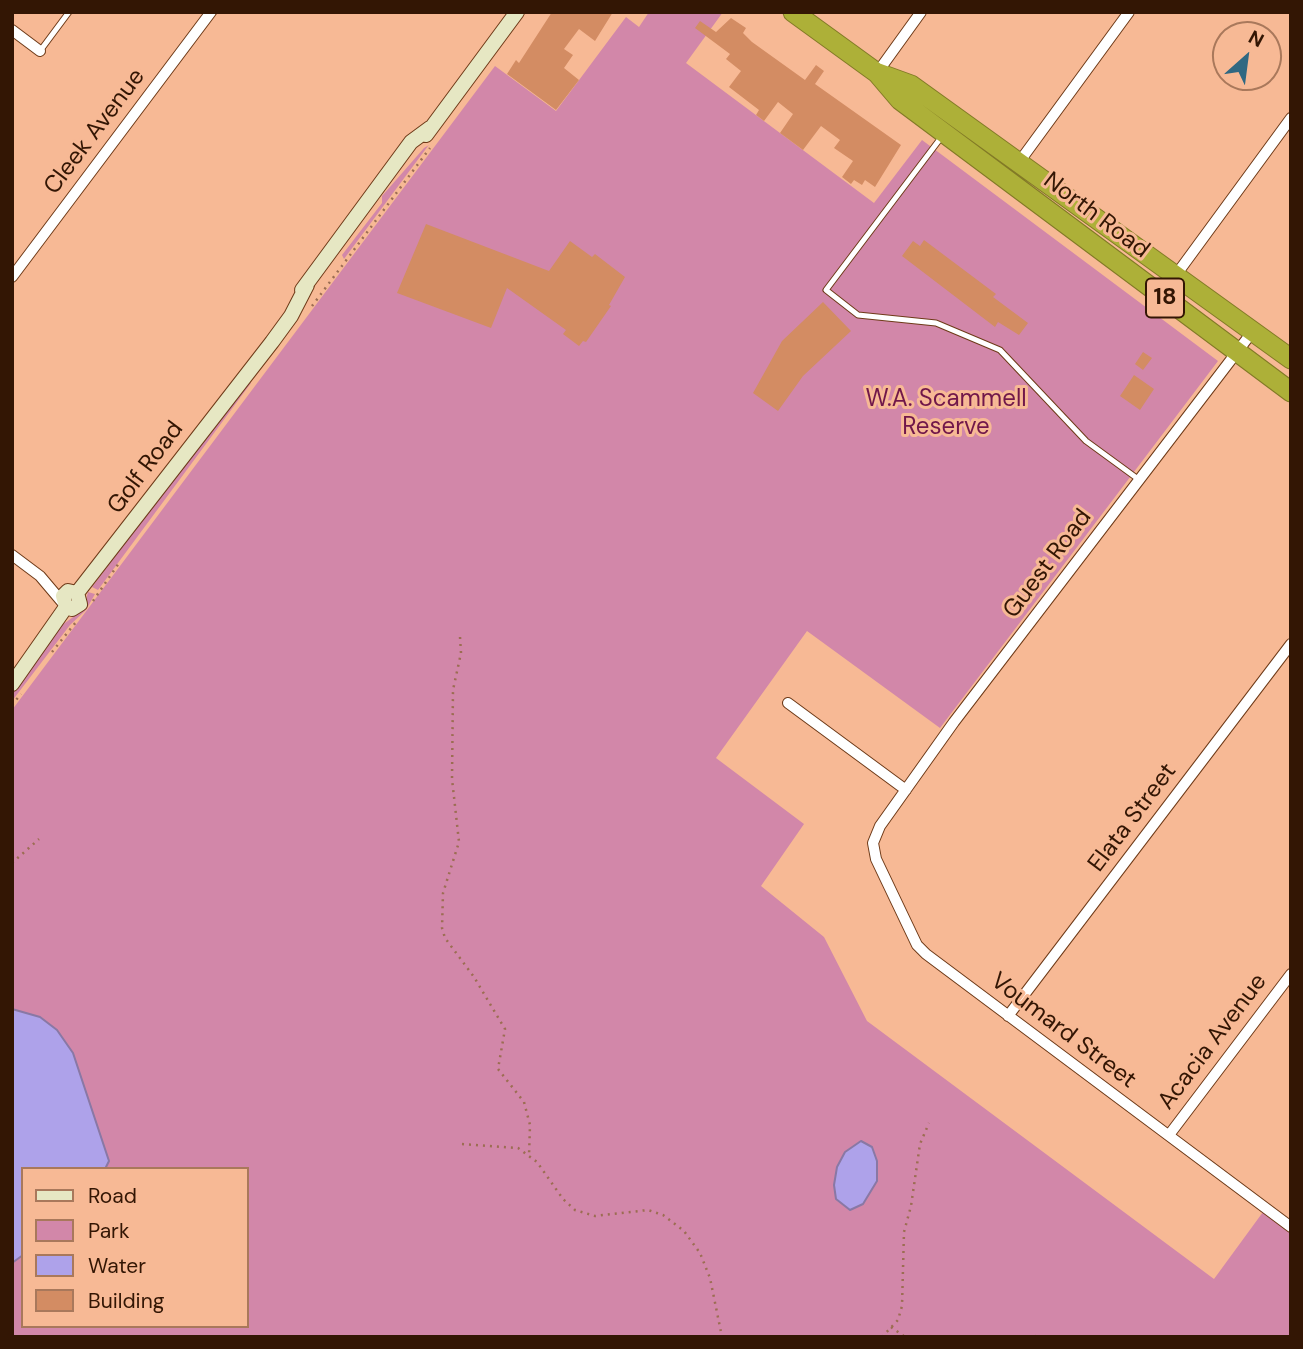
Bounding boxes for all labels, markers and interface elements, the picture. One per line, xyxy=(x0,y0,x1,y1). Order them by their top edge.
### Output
north arrow xyxy=(1212,21,1282,91)
text: N xyxy=(1244,24,1268,53)
street label: Cleek Avenue xyxy=(38,63,152,201)
street label: North Road xyxy=(1037,167,1155,265)
road number: 18 xyxy=(1146,278,1184,318)
park label: W.A. Scammell Reserve xyxy=(865,386,1027,442)
street label: Golf Road xyxy=(102,416,190,520)
street label: Guest Road xyxy=(998,504,1098,624)
street label: Elata Street xyxy=(1083,758,1183,878)
street label: Voumard Street xyxy=(985,967,1141,1095)
street label: Acacia Avenue xyxy=(1153,968,1273,1116)
legend xyxy=(21,1167,248,1328)
text: Road xyxy=(88,1182,137,1210)
text: Park xyxy=(88,1217,129,1245)
text: Water xyxy=(88,1252,146,1280)
text: Building xyxy=(88,1287,164,1315)

